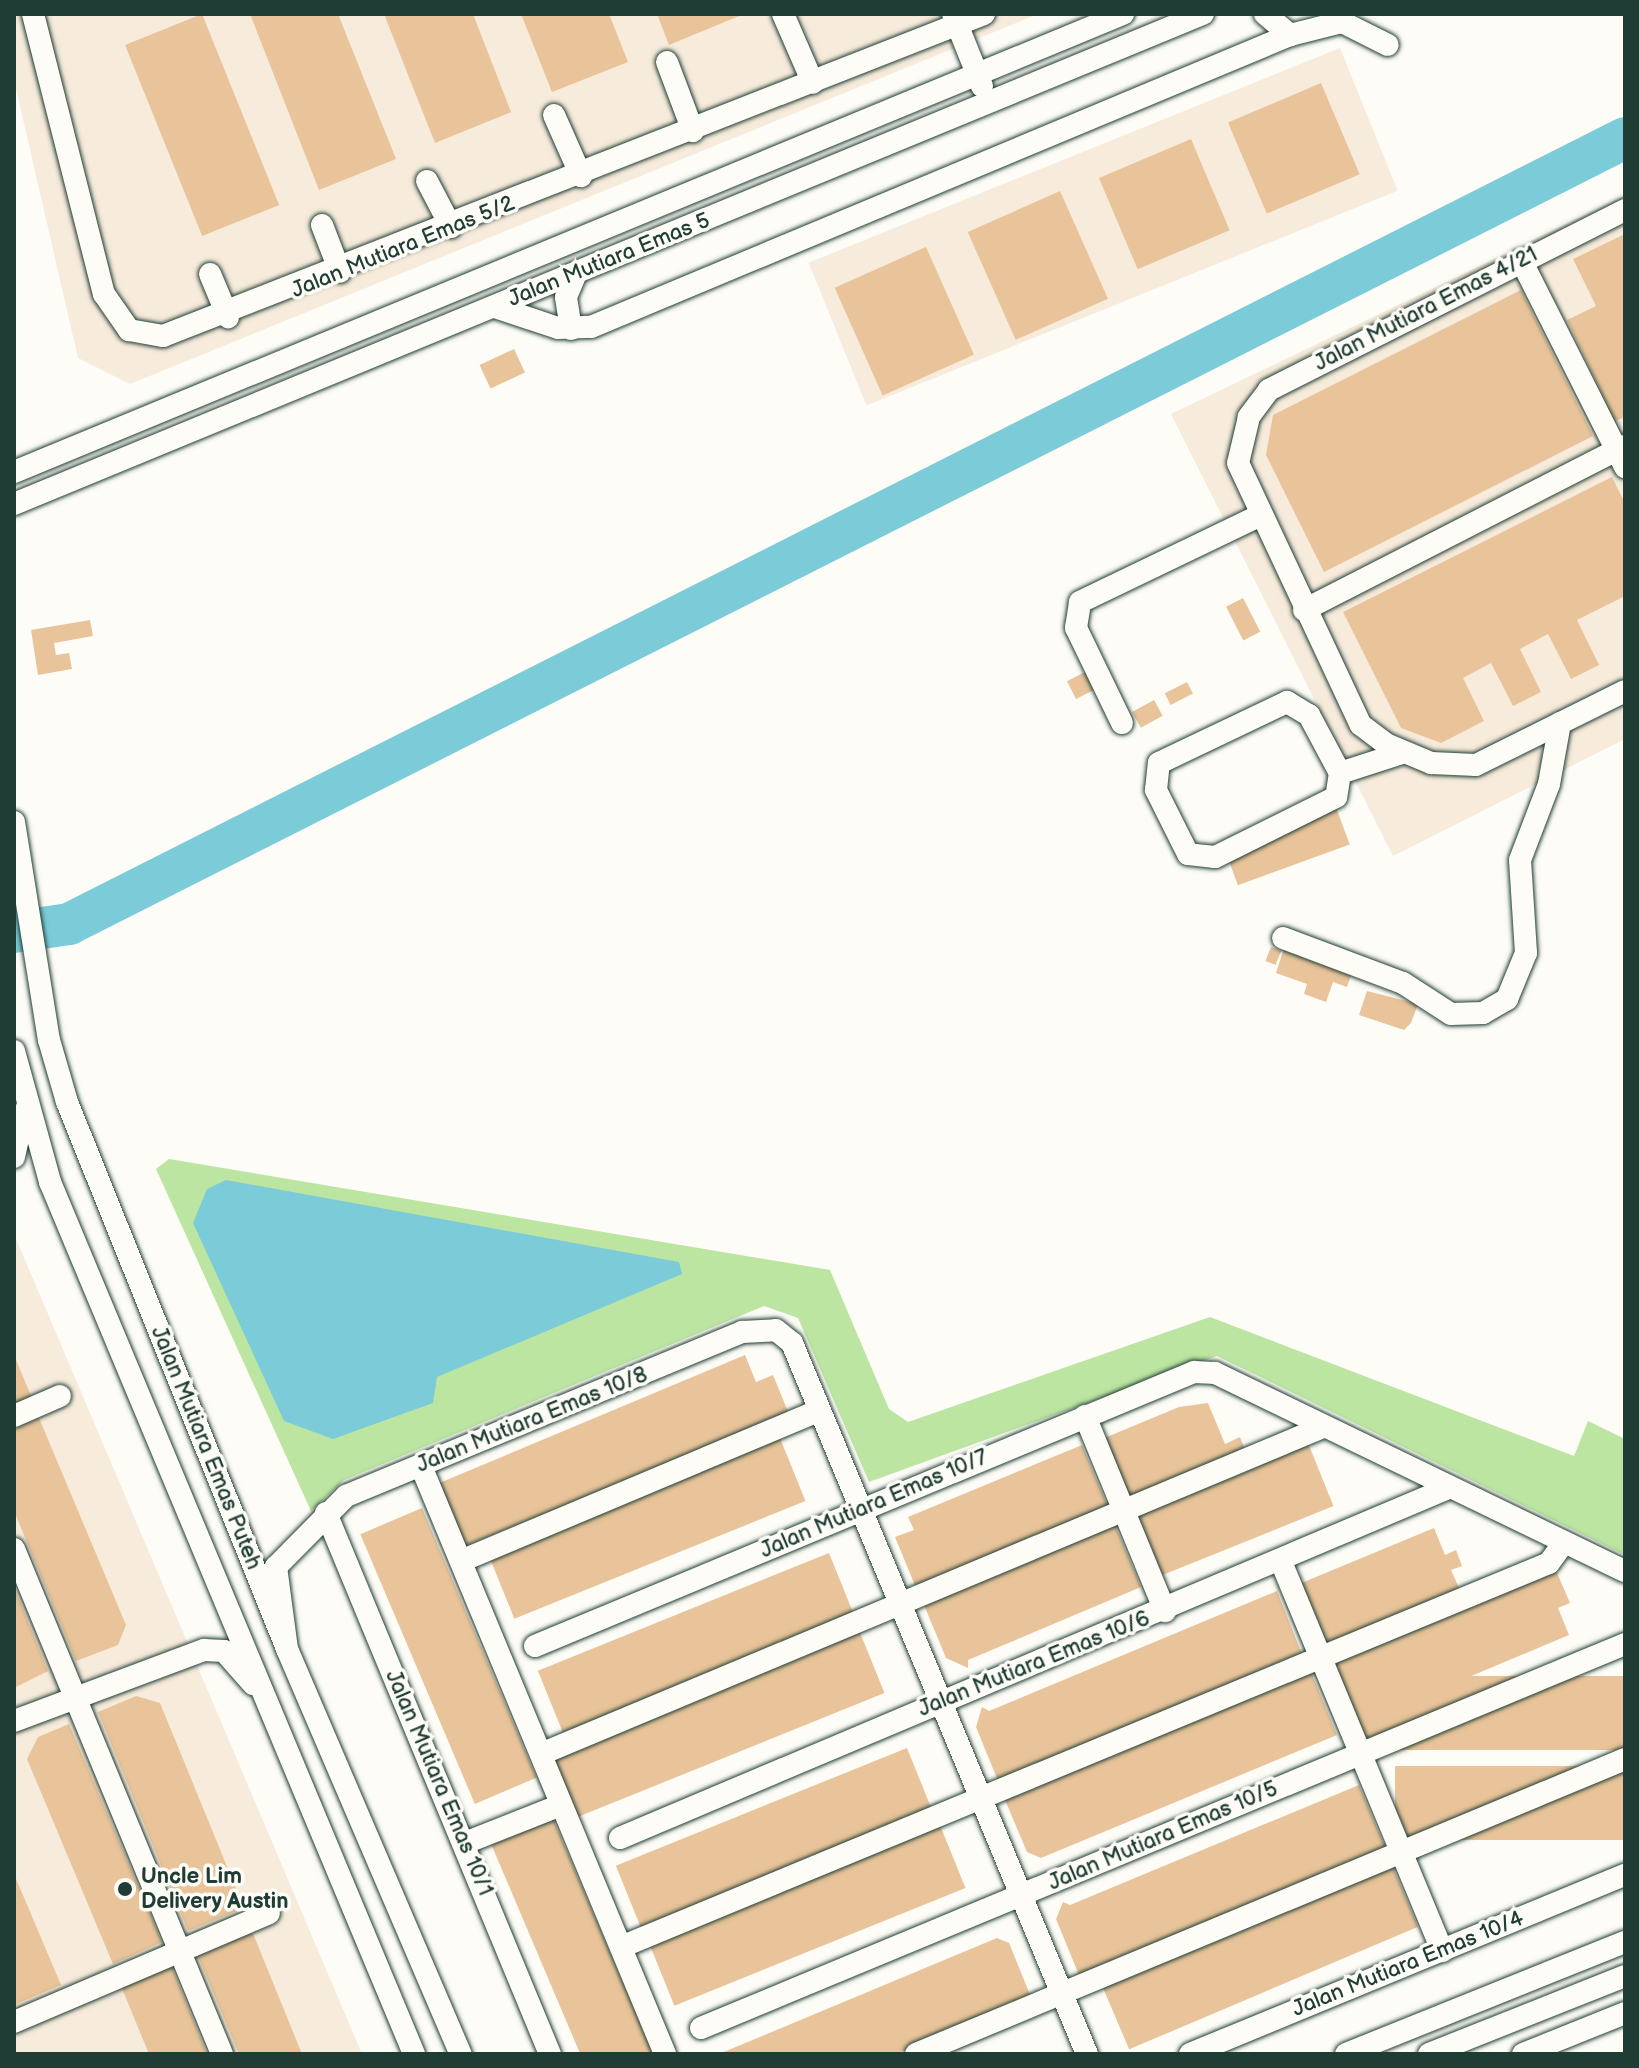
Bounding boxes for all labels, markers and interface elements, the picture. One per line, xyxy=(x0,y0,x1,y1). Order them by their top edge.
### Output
street label: Jalan Mutiara Emas 5/2 xyxy=(288,190,518,304)
street label: Jalan Mutiara Emas 5 xyxy=(504,207,714,313)
street label: Jalan Mutiara Emas 4/21 xyxy=(1310,241,1542,377)
street label: Jalan Mutiara Emas Puteh xyxy=(145,1323,267,1573)
street label: Jalan Mutiara Emas 10/8 xyxy=(413,1362,651,1478)
street label: Jalan Mutiara Emas 10/7 xyxy=(756,1444,992,1564)
street label: Jalan Mutiara Emas 10/6 xyxy=(914,1605,1154,1723)
street label: Jalan Mutiara Emas 10/1 xyxy=(379,1666,499,1900)
street label: Jalan Mutiara Emas 10/5 xyxy=(1044,1776,1282,1896)
place label: Uncle Lim Delivery Austin xyxy=(141,1863,289,1914)
marker: Uncle Lim Delivery Austin xyxy=(116,1880,134,1898)
street label: Jalan Mutiara Emas 10/4 xyxy=(1288,1905,1528,2023)

